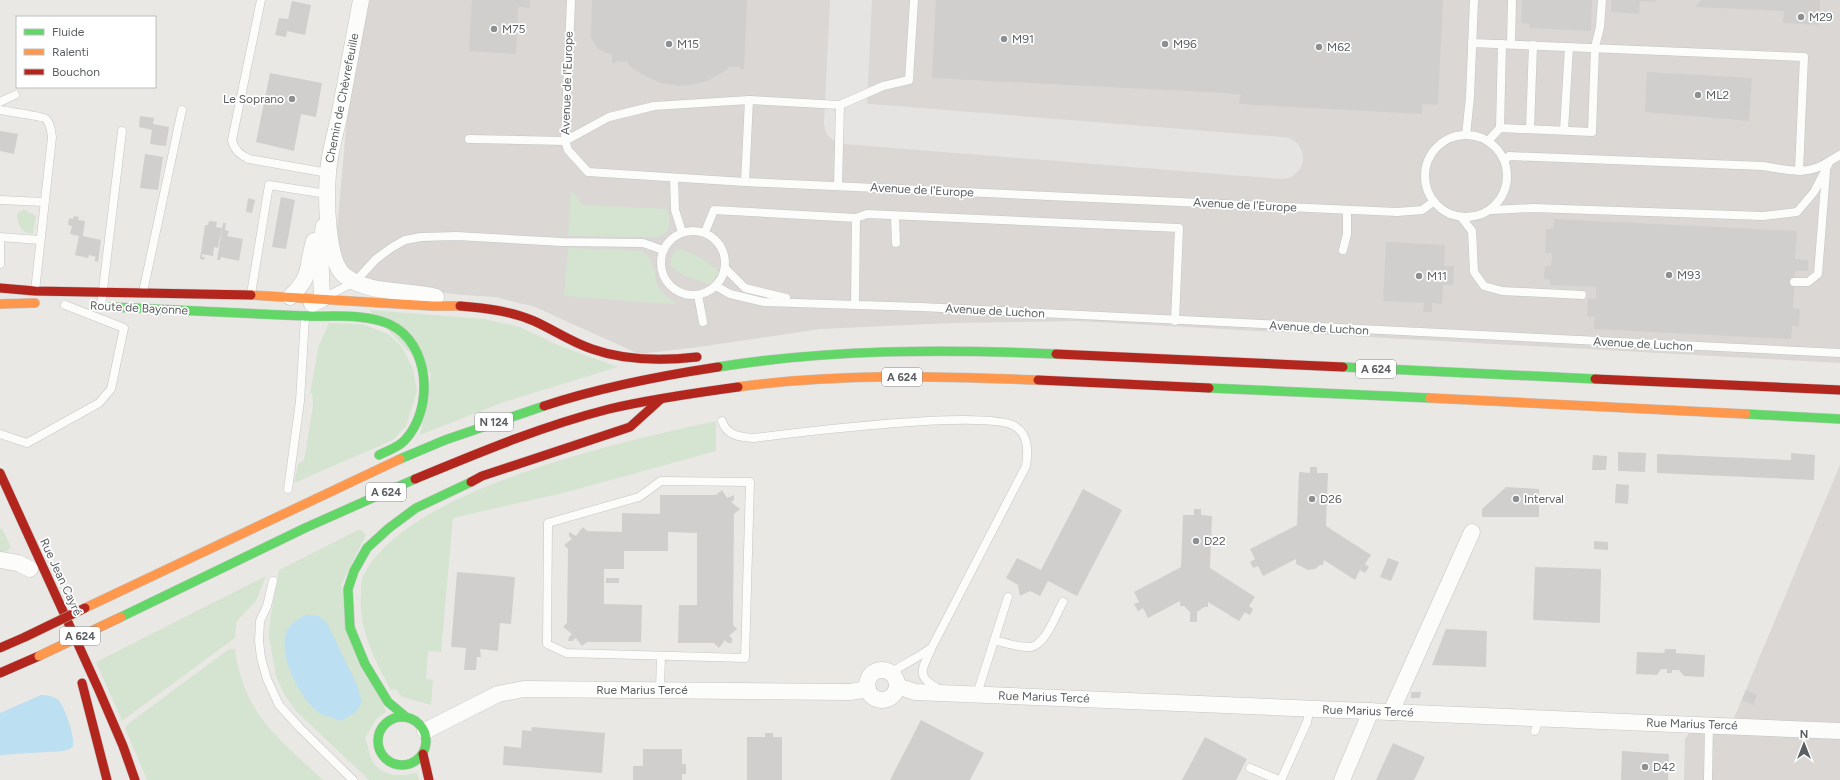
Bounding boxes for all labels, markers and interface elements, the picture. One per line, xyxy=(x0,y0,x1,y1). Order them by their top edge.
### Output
place label: M29 xyxy=(1809,10,1833,24)
marker: M29 xyxy=(1796,12,1806,22)
legend xyxy=(16,16,156,88)
place label: M75 xyxy=(502,22,526,36)
marker: M75 xyxy=(489,24,499,34)
text: Fluide xyxy=(52,25,85,39)
street label: Chemin de Chèvrefeuille xyxy=(323,31,362,164)
street label: Avenue de l'Europe xyxy=(558,31,576,135)
place label: M91 xyxy=(1012,32,1034,46)
marker: M91 xyxy=(999,34,1009,44)
place label: M15 xyxy=(677,37,699,51)
place label: M96 xyxy=(1173,37,1197,51)
marker: M15 xyxy=(664,39,674,49)
marker: M96 xyxy=(1160,39,1170,49)
place label: M62 xyxy=(1327,40,1351,54)
marker: M62 xyxy=(1314,42,1324,52)
text: Ralenti xyxy=(52,45,89,59)
text: Bouchon xyxy=(52,65,100,79)
place label: ML2 xyxy=(1706,88,1729,102)
marker: ML2 xyxy=(1693,90,1703,100)
place label: Le Soprano xyxy=(223,92,284,106)
marker: Le Soprano xyxy=(287,94,297,104)
street label: Avenue de l'Europe xyxy=(870,180,975,200)
street label: Avenue de l'Europe xyxy=(1193,195,1298,215)
place label: M93 xyxy=(1677,268,1700,282)
place label: M11 xyxy=(1427,269,1447,283)
marker: M93 xyxy=(1664,270,1674,280)
marker: M11 xyxy=(1414,271,1424,281)
street label: Route de Bayonne xyxy=(90,298,189,318)
street label: Avenue de Luchon xyxy=(945,301,1046,321)
street label: Avenue de Luchon xyxy=(1269,318,1370,338)
street label: Avenue de Luchon xyxy=(1593,334,1694,354)
road number: A 624 xyxy=(1356,360,1396,378)
road number: A 624 xyxy=(882,368,922,386)
road number: N 124 xyxy=(475,413,513,431)
road number: A 624 xyxy=(366,483,406,501)
place label: D26 xyxy=(1320,492,1342,506)
place label: Interval xyxy=(1524,492,1564,506)
marker: D26 xyxy=(1307,494,1317,504)
marker: Interval xyxy=(1511,494,1521,504)
place label: D22 xyxy=(1204,534,1226,548)
street label: Rue Jean Cayré xyxy=(37,536,85,618)
marker: D22 xyxy=(1191,536,1201,546)
road number: A 624 xyxy=(60,627,100,645)
street label: Rue Marius Tercé xyxy=(596,683,688,697)
street label: Rue Marius Tercé xyxy=(998,688,1090,706)
street label: Rue Marius Tercé xyxy=(1322,702,1414,720)
street label: Rue Marius Tercé xyxy=(1646,715,1738,733)
north arrow xyxy=(1784,724,1824,764)
text: N xyxy=(1800,728,1808,741)
place label: D42 xyxy=(1653,760,1675,774)
marker: D42 xyxy=(1640,762,1650,772)

